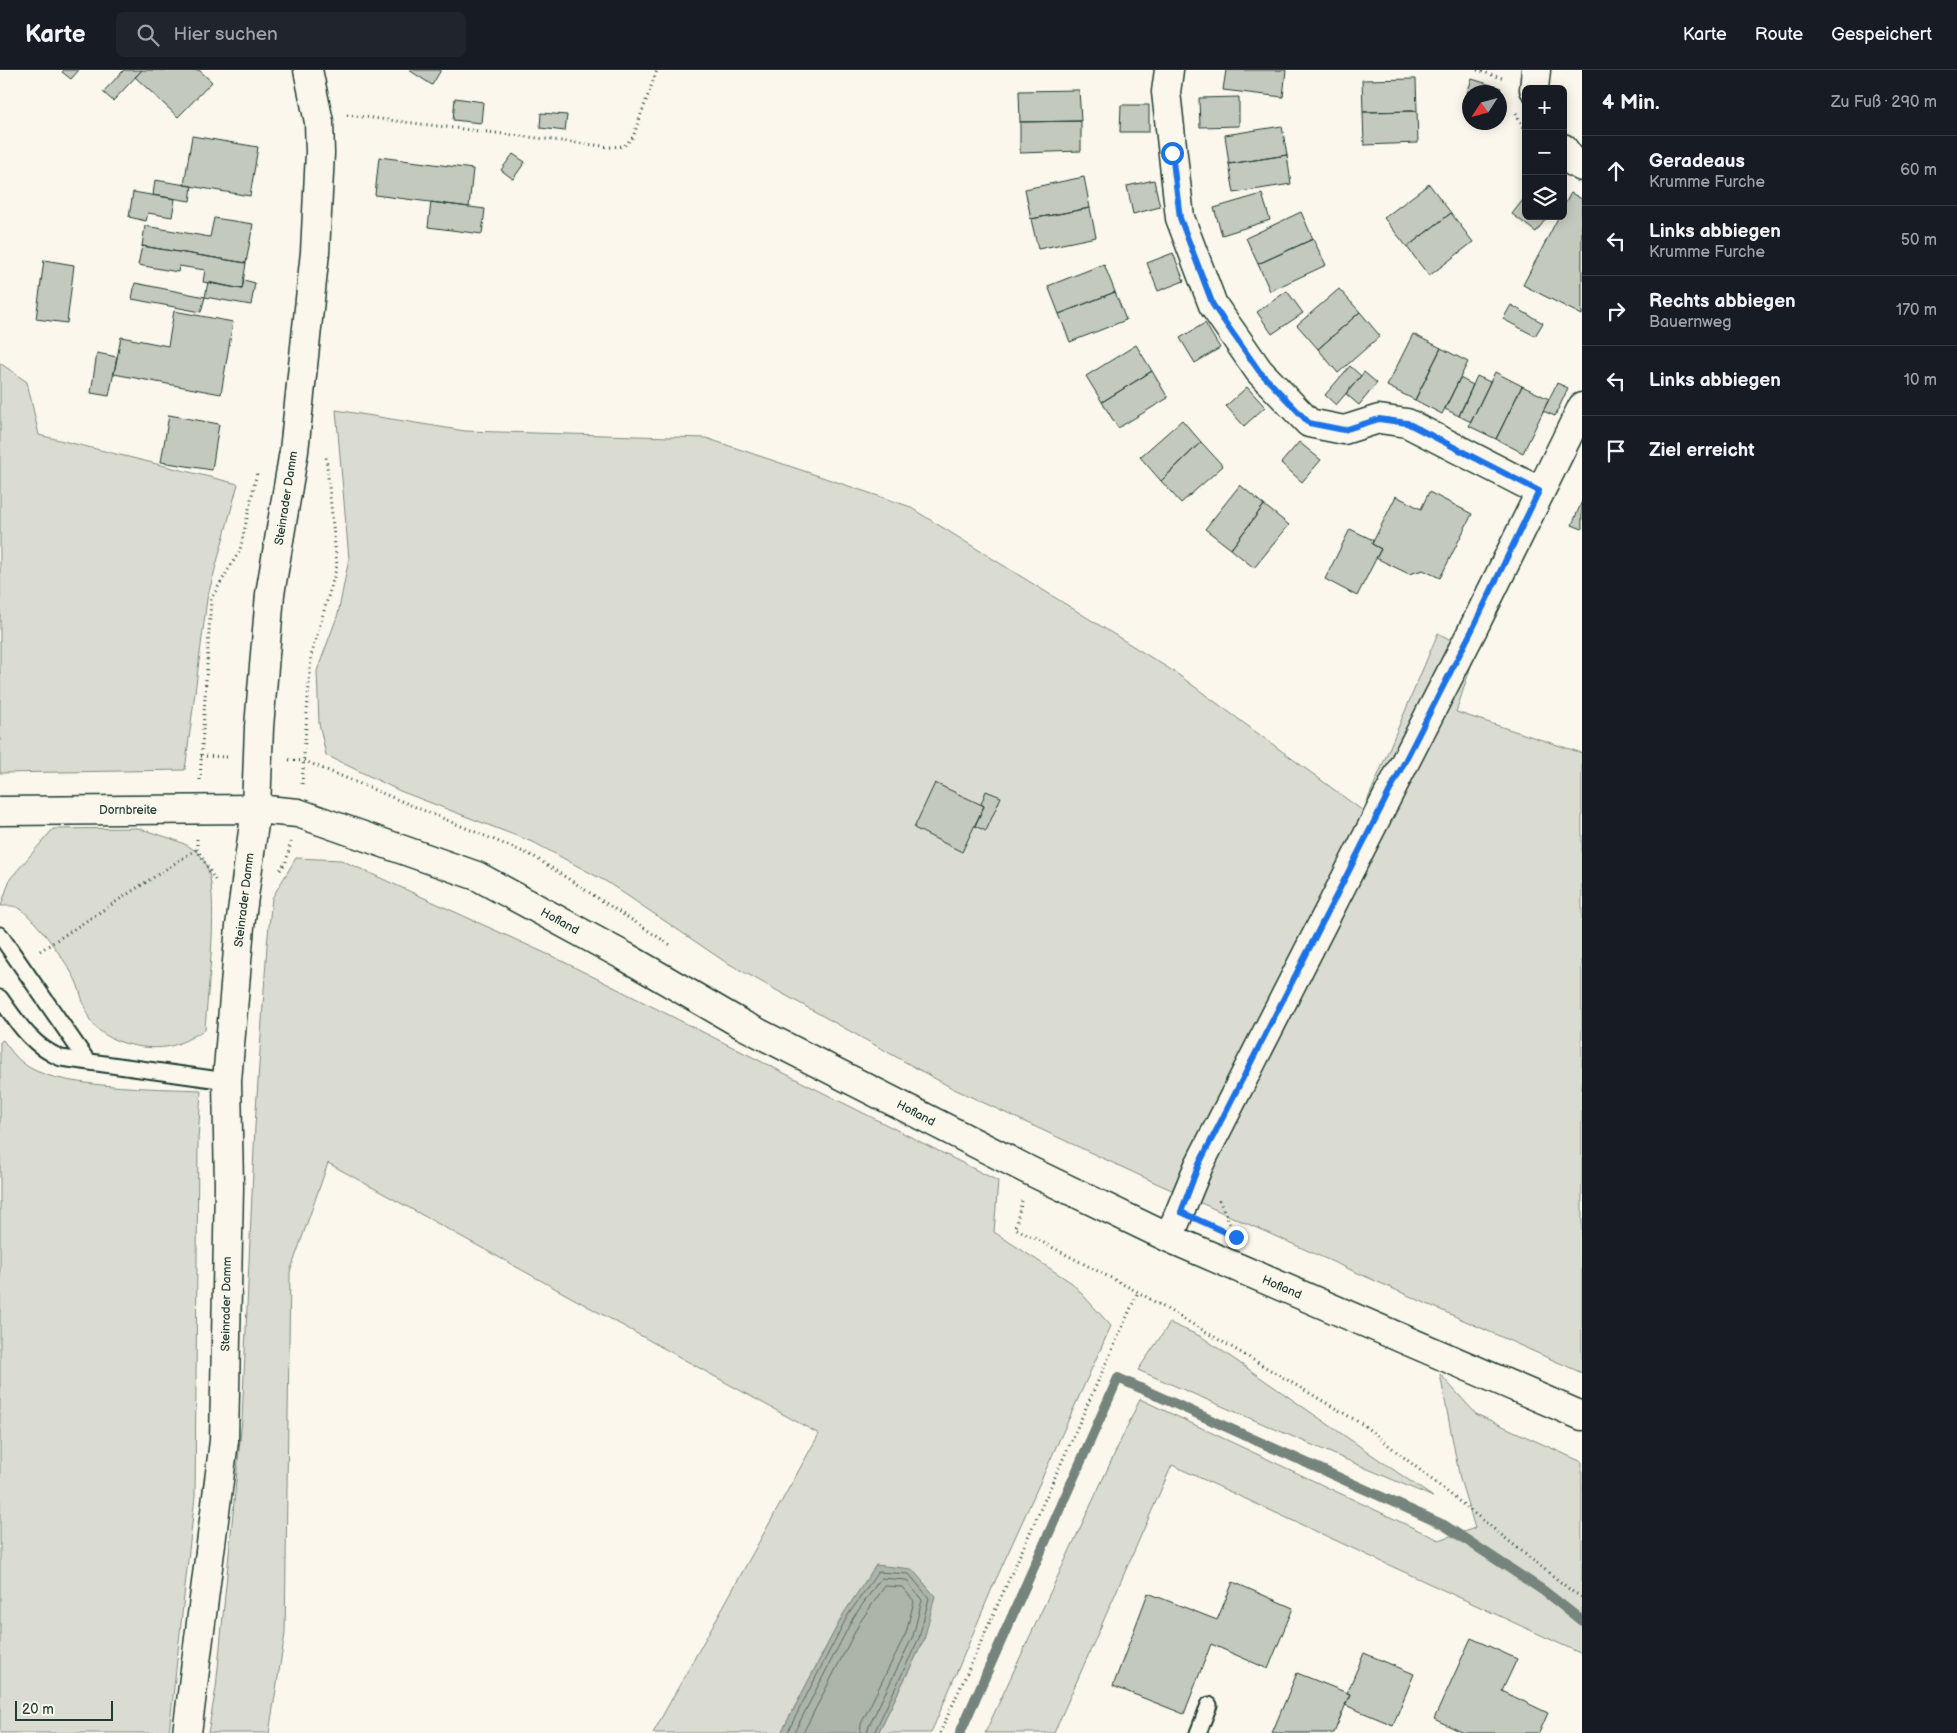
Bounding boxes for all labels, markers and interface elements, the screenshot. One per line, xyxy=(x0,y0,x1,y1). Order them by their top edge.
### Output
search box xyxy=(116,12,466,57)
text: Karte xyxy=(25,20,86,49)
icon: search xyxy=(134,21,162,49)
text: Hier suchen xyxy=(174,23,278,46)
text: Karte xyxy=(1683,24,1727,45)
text: Route xyxy=(1755,24,1803,45)
text: Gespeichert xyxy=(1831,24,1932,45)
north arrow xyxy=(1462,85,1507,130)
map controls xyxy=(1522,85,1567,220)
button: + xyxy=(1522,85,1567,130)
text: 4 Min. xyxy=(1602,90,1660,115)
text: Zu Fuß · 290 m xyxy=(1831,93,1937,112)
button: − xyxy=(1522,130,1567,175)
route start xyxy=(1161,142,1184,165)
text: Geradeaus xyxy=(1649,150,1745,173)
icon: ahead xyxy=(1602,157,1630,185)
text: 60 m xyxy=(1900,161,1937,180)
text: Krumme Furche xyxy=(1649,173,1765,192)
button: layers xyxy=(1522,175,1567,220)
text: Links abbiegen xyxy=(1649,220,1781,243)
icon: left xyxy=(1602,227,1630,255)
text: 50 m xyxy=(1901,231,1937,250)
text: Krumme Furche xyxy=(1649,243,1765,262)
text: Rechts abbiegen xyxy=(1649,290,1796,313)
icon: right xyxy=(1602,297,1630,325)
text: 170 m xyxy=(1896,301,1937,320)
text: Bauernweg xyxy=(1649,313,1731,332)
icon: left xyxy=(1602,367,1630,395)
text: Links abbiegen xyxy=(1649,369,1781,392)
text: 10 m xyxy=(1904,371,1937,390)
icon: arrive xyxy=(1602,437,1630,465)
text: Ziel erreicht xyxy=(1649,439,1755,462)
street label: Steinrader Damm xyxy=(272,450,301,546)
street label: Dornbreite xyxy=(99,803,157,818)
street label: Steinrader Damm xyxy=(231,852,258,948)
street label: Hofland xyxy=(538,905,582,938)
street label: Hofland xyxy=(894,1097,938,1130)
route end xyxy=(1225,1226,1248,1249)
street label: Steinrader Damm xyxy=(218,1256,235,1352)
street label: Hofland xyxy=(1260,1272,1304,1303)
scale bar xyxy=(15,1698,112,1721)
text: 20 m xyxy=(22,1701,54,1718)

